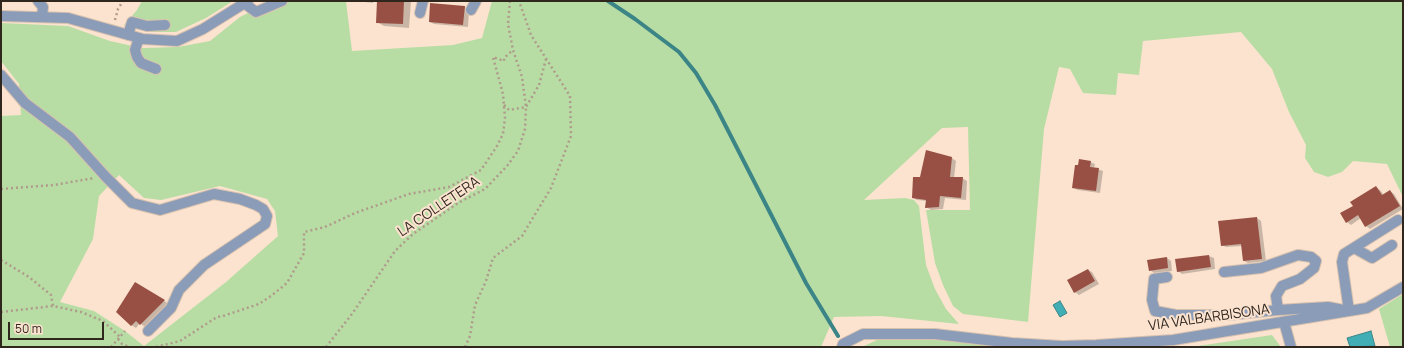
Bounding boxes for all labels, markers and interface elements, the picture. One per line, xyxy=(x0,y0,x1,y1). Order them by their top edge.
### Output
street label: LA COLLETERA xyxy=(395,173,483,241)
street label: VIA VALBARBISONA xyxy=(1147,301,1271,335)
scale bar xyxy=(10,314,106,340)
text: 50 m xyxy=(15,320,42,337)

